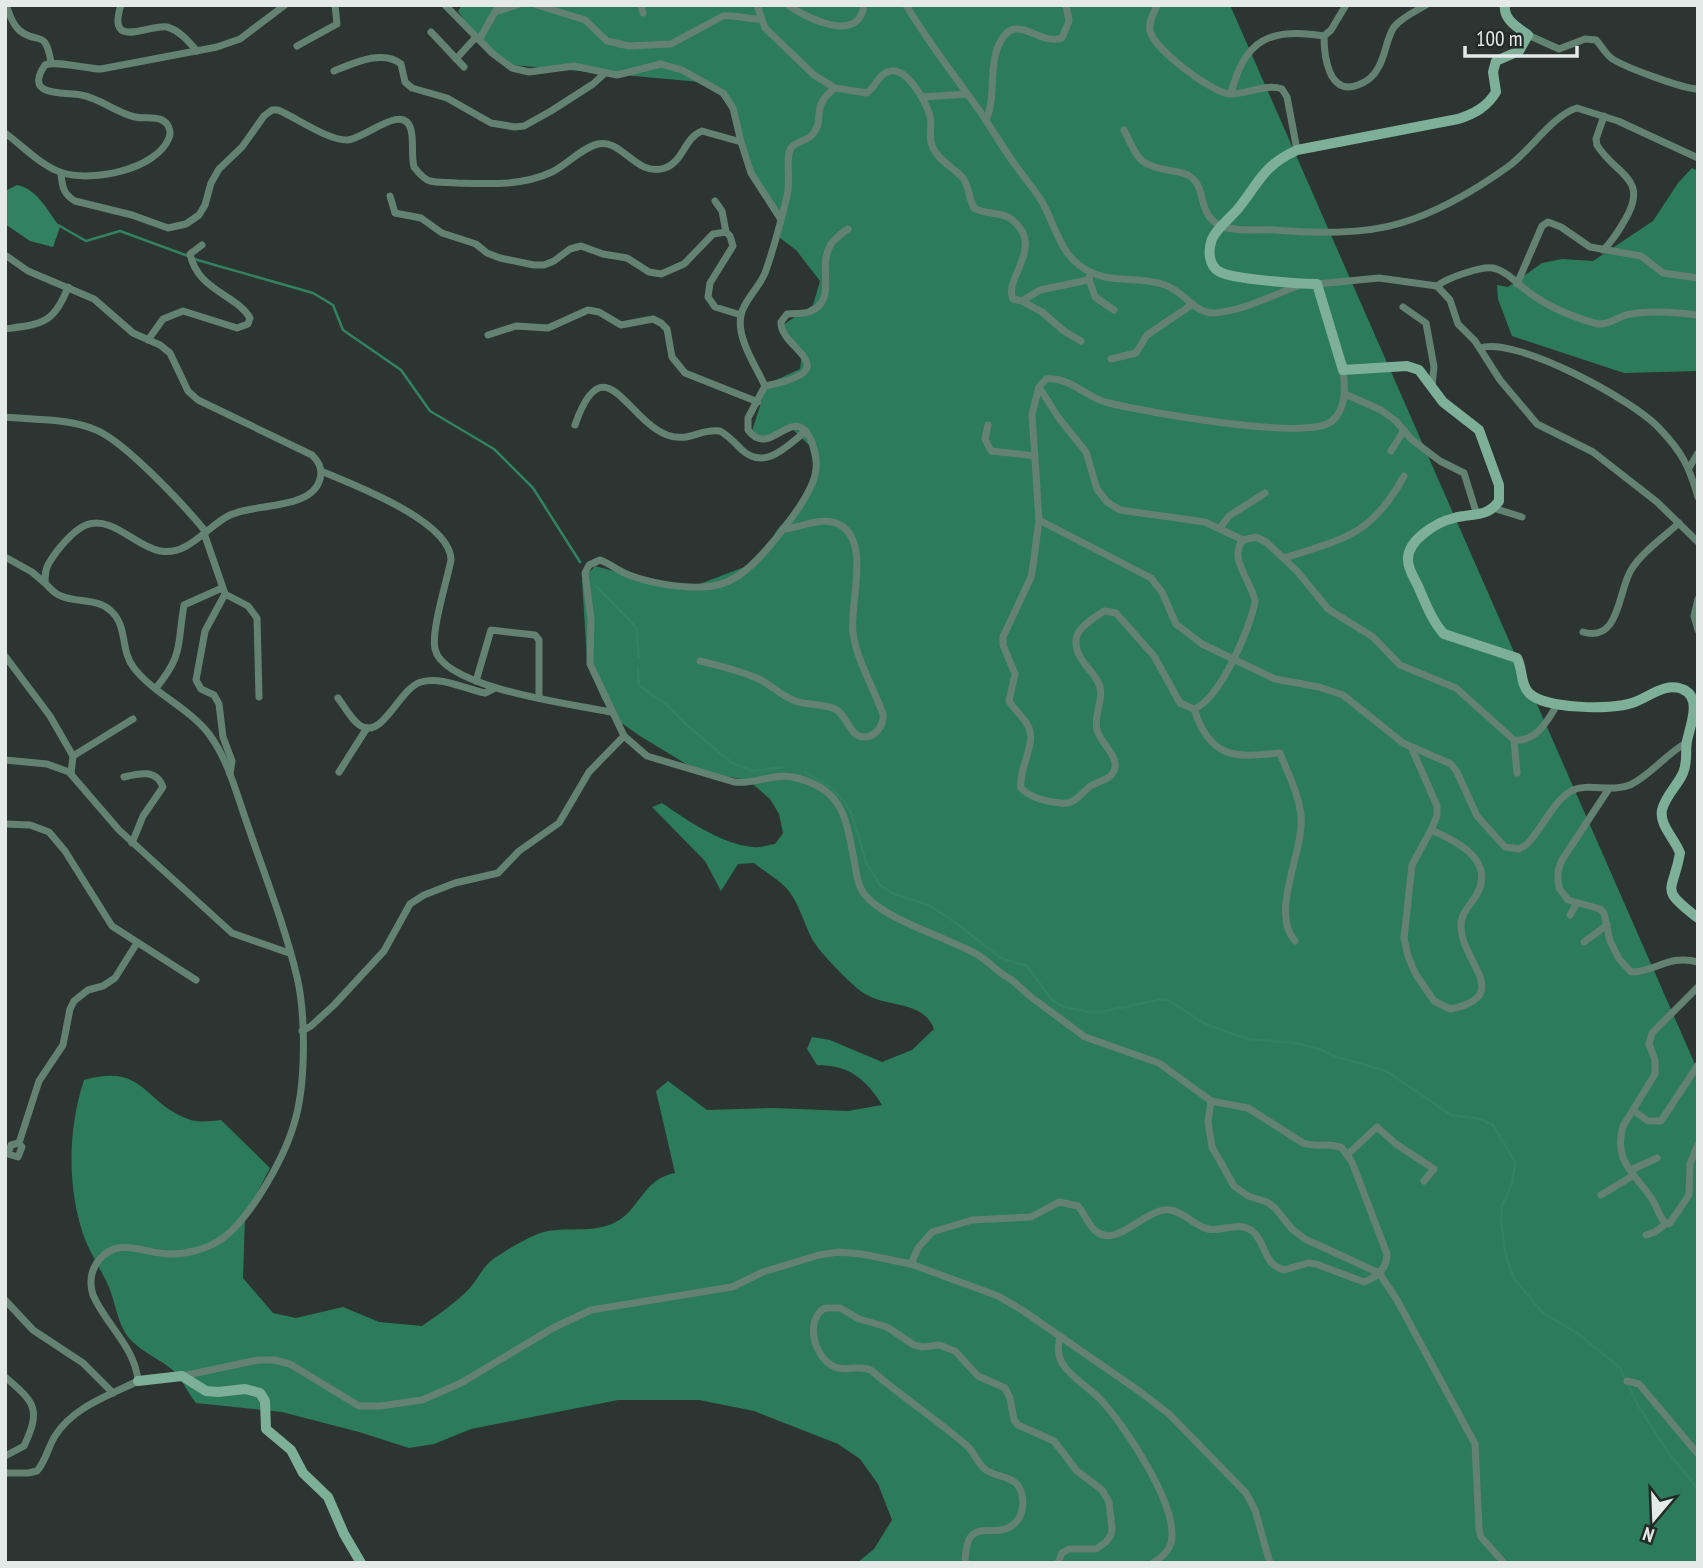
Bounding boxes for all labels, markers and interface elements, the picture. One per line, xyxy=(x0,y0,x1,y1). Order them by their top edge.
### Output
scale bar xyxy=(1465,14,1577,58)
text: 100 m xyxy=(1476,25,1522,52)
north arrow xyxy=(1619,1484,1689,1554)
text: N xyxy=(1640,1522,1657,1548)

